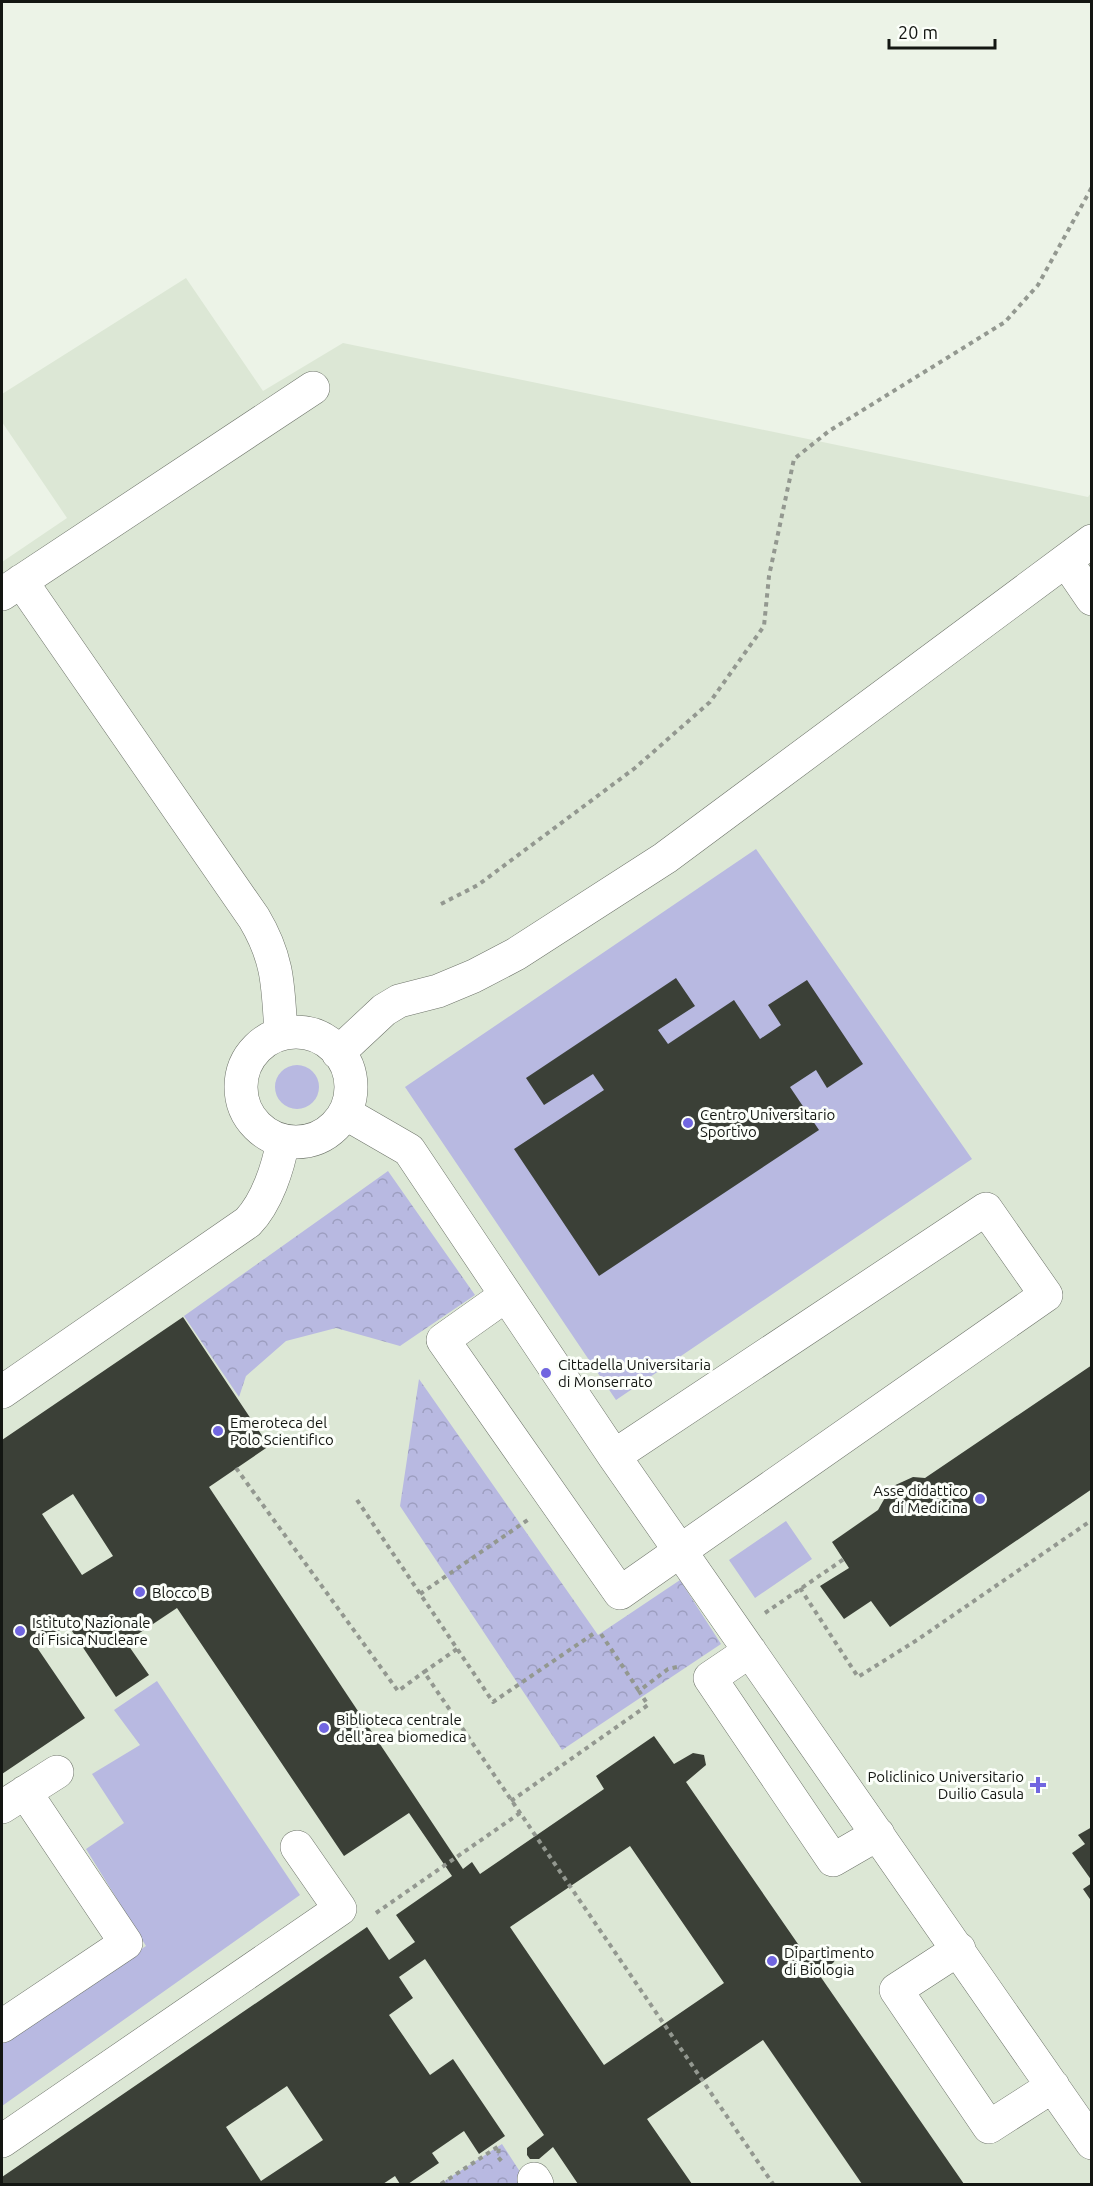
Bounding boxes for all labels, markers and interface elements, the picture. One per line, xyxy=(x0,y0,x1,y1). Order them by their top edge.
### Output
scale bar xyxy=(889,12,996,50)
text: 20 m xyxy=(898,22,938,42)
place label: Centro Universitario Sportivo xyxy=(700,1106,835,1140)
marker: Centro Universitario Sportivo xyxy=(681,1116,695,1130)
place label: Cittadella Universitaria di Monserrato xyxy=(558,1356,711,1390)
marker: Cittadella Universitaria di Monserrato xyxy=(539,1366,553,1380)
place label: Emeroteca del Polo Scientifico xyxy=(230,1414,334,1448)
marker: Emeroteca del Polo Scientifico xyxy=(211,1424,225,1438)
place label: Asse didattico di Medicina xyxy=(873,1482,968,1516)
marker: Asse didattico di Medicina xyxy=(973,1492,987,1506)
place label: Blocco B xyxy=(152,1584,210,1601)
marker: Blocco B xyxy=(133,1585,147,1599)
place label: Istituto Nazionale di Fisica Nucleare xyxy=(32,1614,151,1648)
marker: Istituto Nazionale di Fisica Nucleare xyxy=(13,1624,27,1638)
place label: Biblioteca centrale dell'area biomedica xyxy=(336,1711,467,1745)
marker: Biblioteca centrale dell'area biomedica xyxy=(317,1721,331,1735)
place label: Policlinico Universitario Duilio Casula xyxy=(867,1768,1024,1802)
marker: Policlinico Universitario Duilio Casula xyxy=(1029,1776,1047,1794)
place label: Dipartimento di Biologia xyxy=(784,1944,874,1978)
marker: Dipartimento di Biologia xyxy=(765,1954,779,1968)

